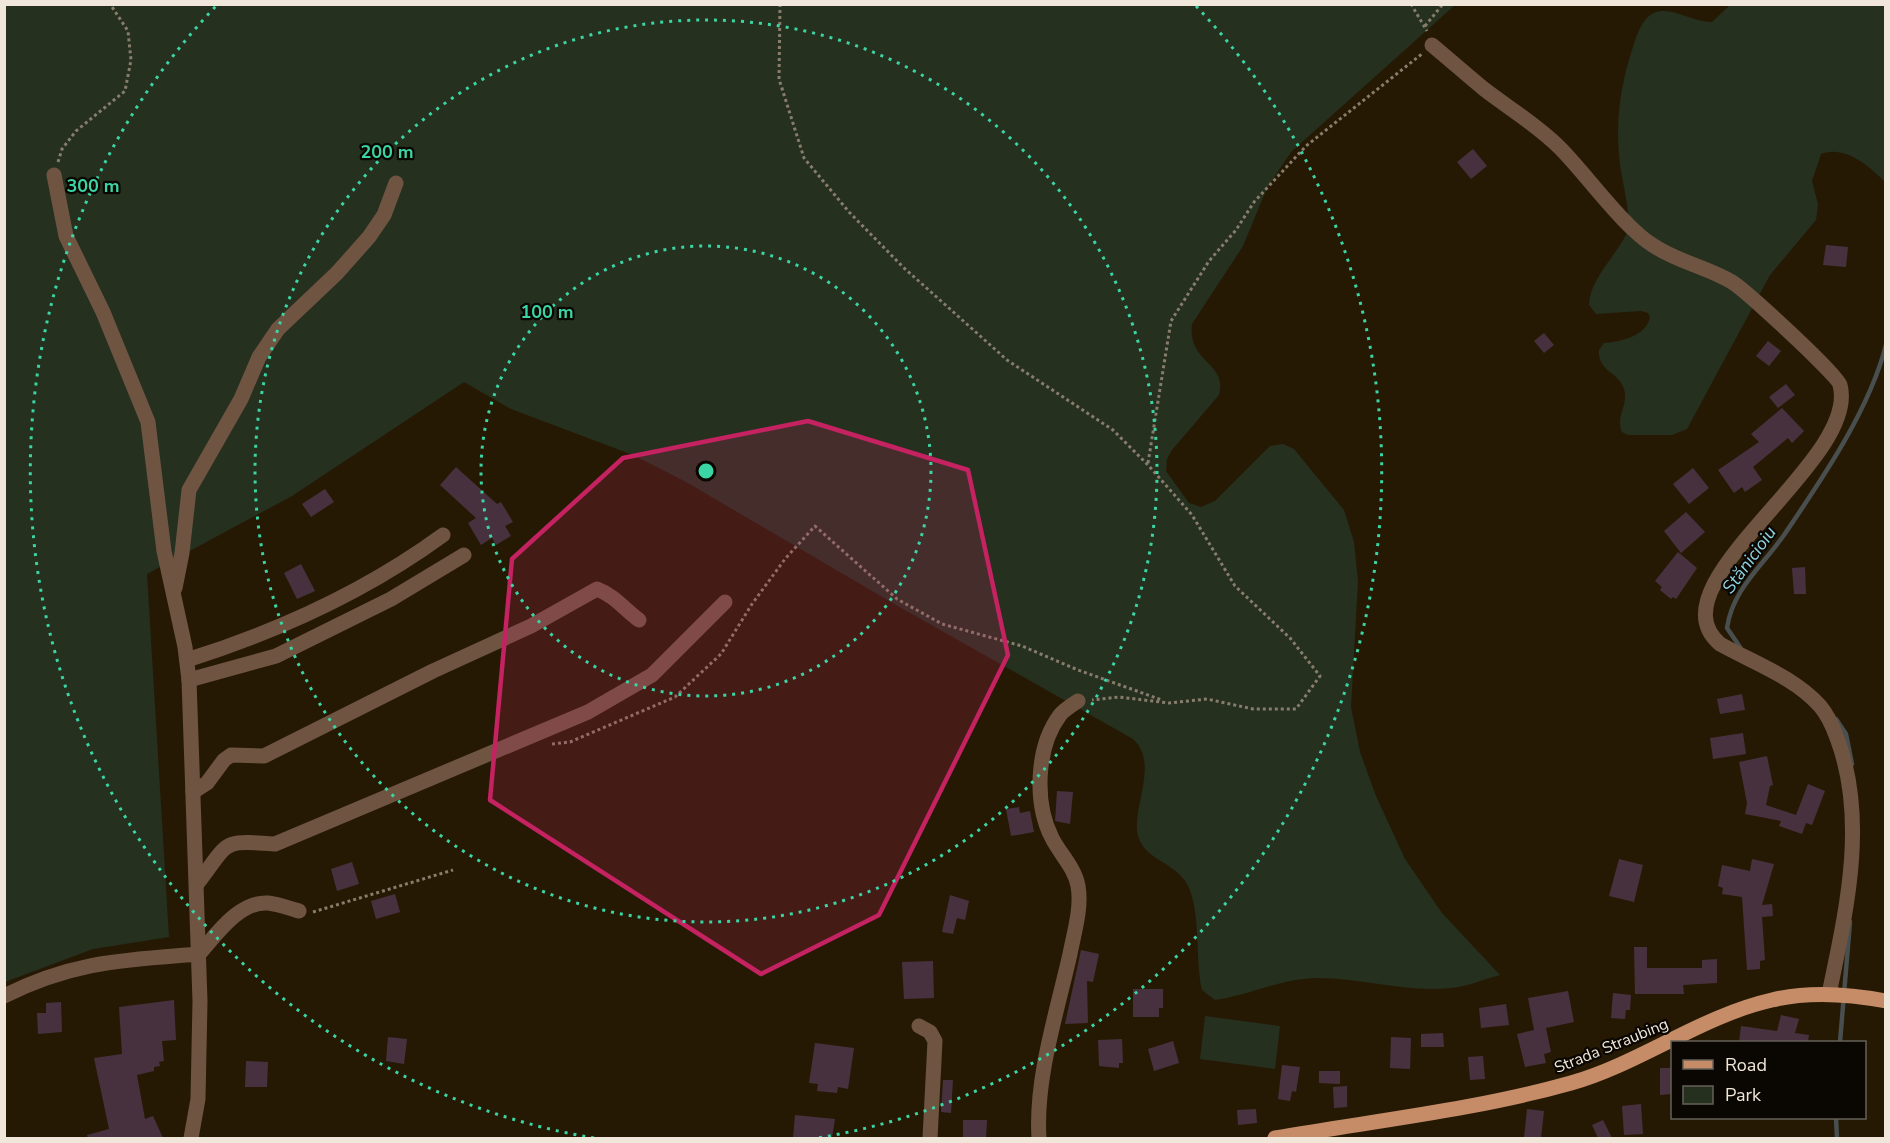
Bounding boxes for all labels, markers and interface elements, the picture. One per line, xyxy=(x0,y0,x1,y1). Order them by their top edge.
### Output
text: 200 m xyxy=(360,140,414,164)
text: 300 m xyxy=(66,174,120,198)
text: 100 m xyxy=(520,300,574,324)
centre of rings xyxy=(696,461,716,481)
water label: Stănicioiu xyxy=(1716,521,1782,599)
street label: Strada Straubing xyxy=(1551,1013,1672,1079)
legend xyxy=(1671,1041,1866,1119)
text: Road xyxy=(1725,1053,1767,1077)
text: Park xyxy=(1725,1083,1762,1107)

